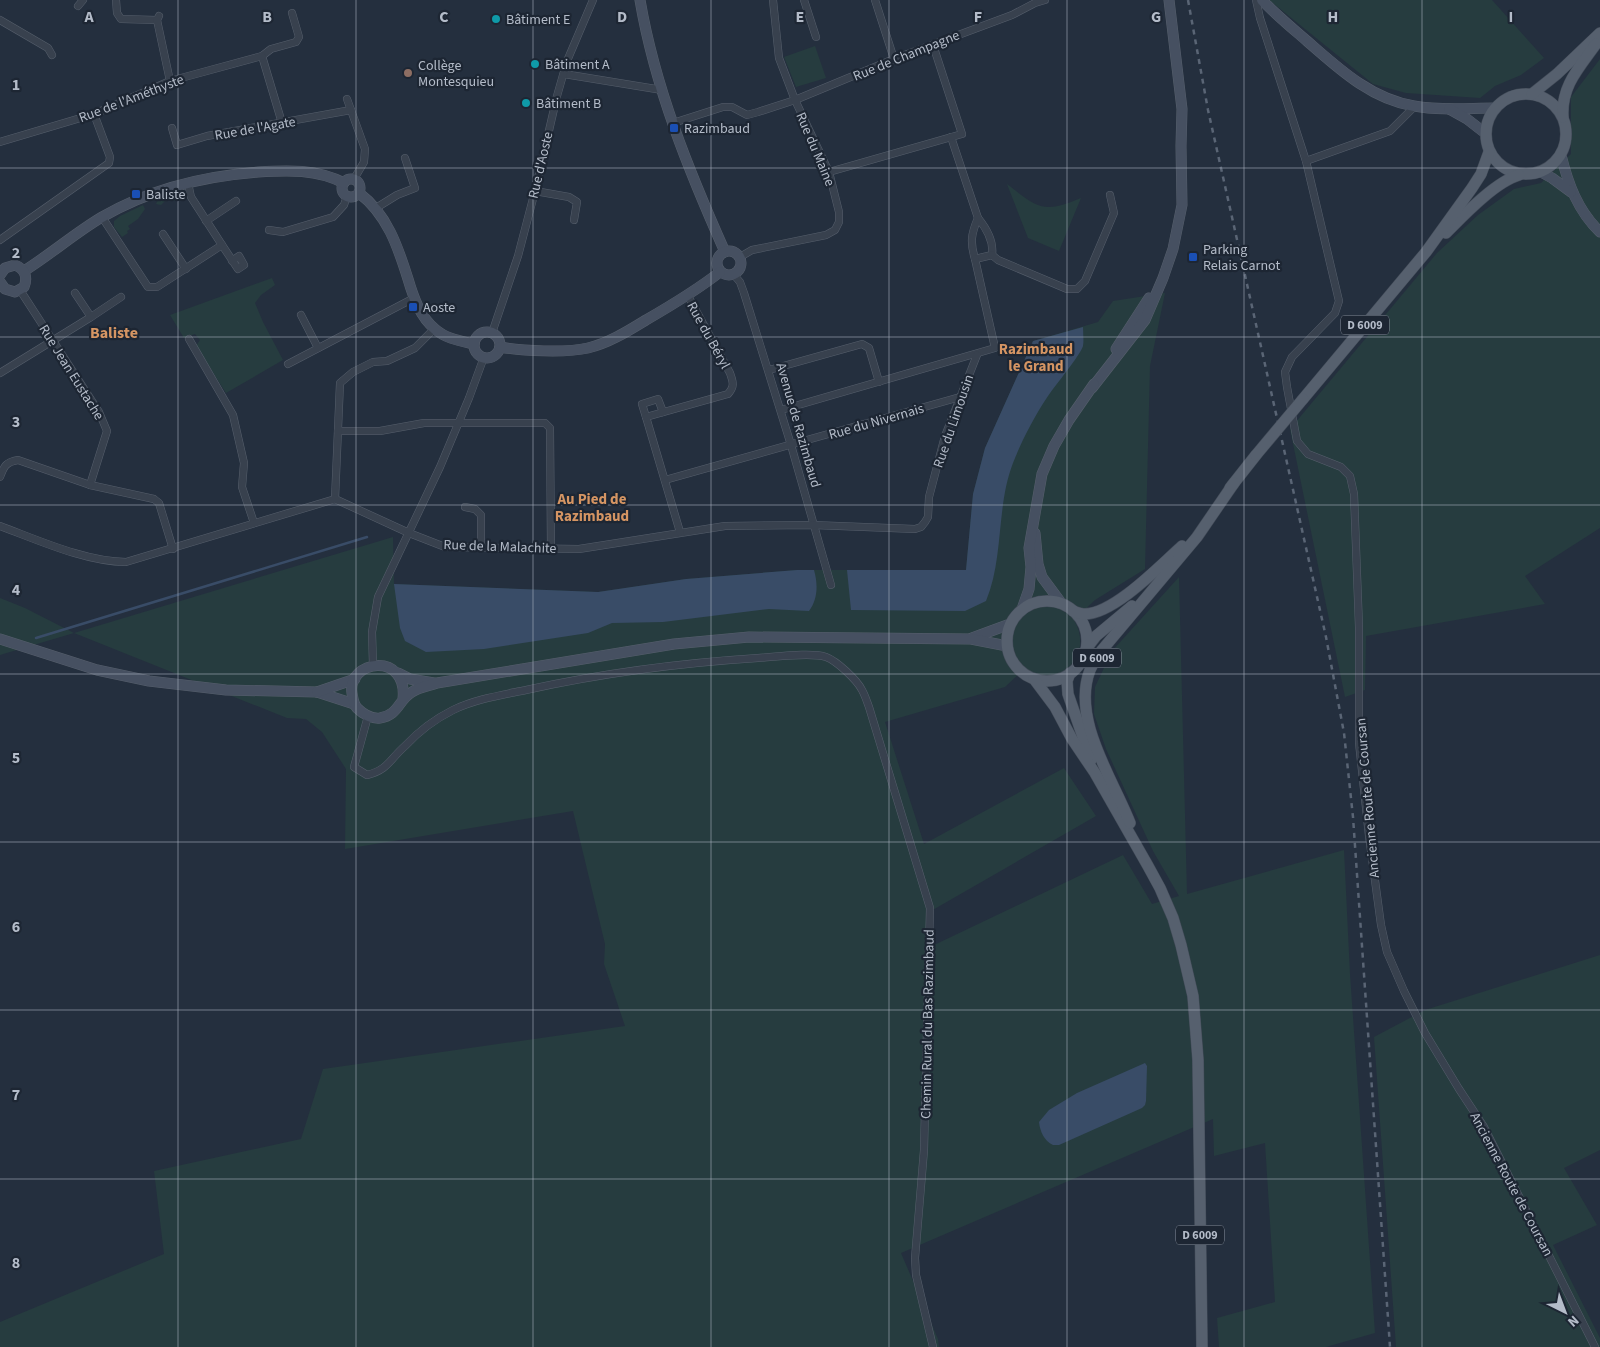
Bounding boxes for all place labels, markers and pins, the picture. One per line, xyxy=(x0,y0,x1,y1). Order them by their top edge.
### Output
place label: Bâtiment E xyxy=(506,10,570,30)
marker: Bâtiment E xyxy=(490,13,502,25)
place label: Bâtiment A xyxy=(545,55,610,75)
place label: Collège Montesquieu xyxy=(418,56,494,92)
marker: Bâtiment A xyxy=(529,58,541,70)
marker: Collège Montesquieu xyxy=(402,67,414,79)
place label: Bâtiment B xyxy=(536,94,601,114)
marker: Bâtiment B xyxy=(520,97,532,109)
place label: Razimbaud xyxy=(684,119,750,139)
marker: Razimbaud xyxy=(668,122,680,134)
place label: Baliste xyxy=(146,185,185,205)
marker: Baliste xyxy=(130,188,142,200)
place label: Parking Relais Carnot xyxy=(1203,240,1280,276)
marker: Parking Relais Carnot xyxy=(1187,251,1199,263)
place label: Aoste xyxy=(423,298,455,318)
marker: Aoste xyxy=(407,301,419,313)

